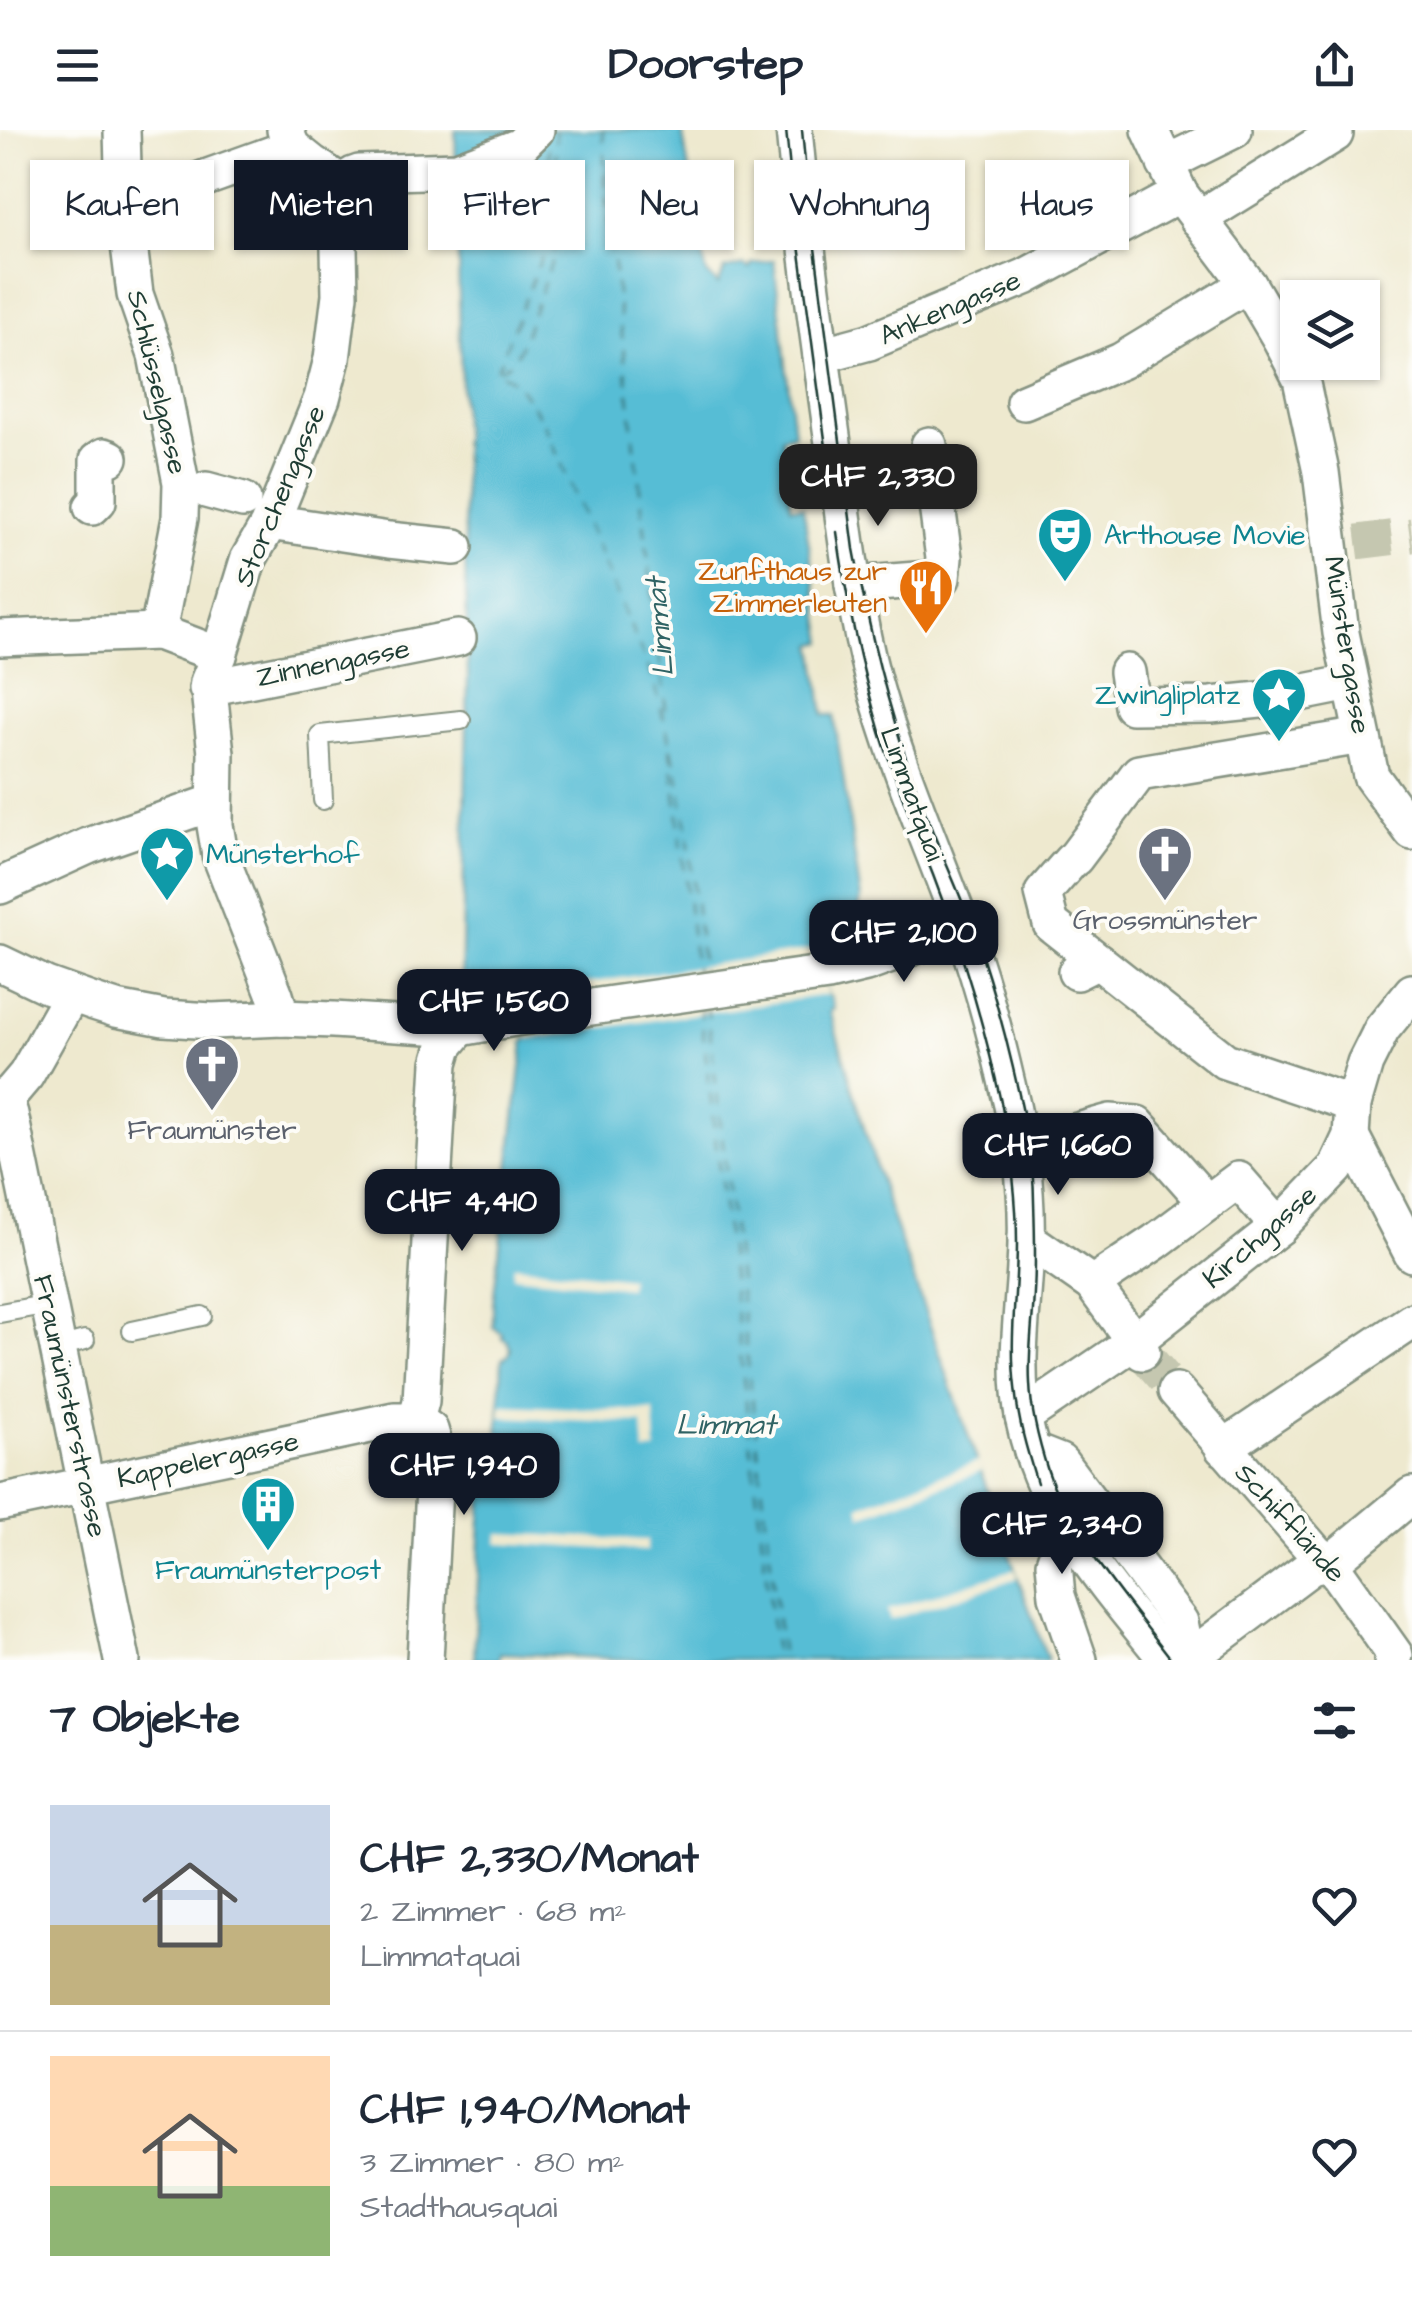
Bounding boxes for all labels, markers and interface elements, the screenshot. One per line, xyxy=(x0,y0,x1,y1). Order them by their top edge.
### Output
text: Doorstep xyxy=(609,34,803,96)
icon: menu xyxy=(50,38,105,93)
icon: share xyxy=(1307,38,1362,93)
chip: Kaufen xyxy=(30,160,214,250)
chip: Mieten xyxy=(234,160,408,250)
chip: Filter xyxy=(428,160,585,250)
chip: Neu xyxy=(605,160,734,250)
chip: Wohnung xyxy=(754,160,965,250)
chip: Haus xyxy=(985,160,1129,250)
street label: Ankengasse xyxy=(873,261,1027,356)
map controls xyxy=(1280,280,1380,380)
button: layers xyxy=(1280,280,1380,380)
street label: Schlüsselgasse xyxy=(116,286,197,478)
street label: Storchengasse xyxy=(224,399,337,593)
pin: CHF 2,330 xyxy=(764,444,992,529)
text: CHF 2,330 xyxy=(801,454,955,499)
theatre icon: Arthouse Movie xyxy=(1035,505,1095,584)
place label: Arthouse Movie xyxy=(1104,516,1306,555)
place label: Zunfthaus zur Zimmerleuten xyxy=(698,552,887,623)
street label: Münstergasse xyxy=(1313,553,1380,737)
restaurant icon: Zunfthaus zur Zimmerleuten xyxy=(896,557,956,636)
water label: Limmat xyxy=(634,573,685,678)
street label: Zinnengasse xyxy=(253,629,413,698)
place icon: Zwingliplatz xyxy=(1249,665,1309,744)
place label: Zwingliplatz xyxy=(1095,676,1240,716)
street label: Limmatquai xyxy=(870,722,954,866)
place icon: Münsterhof xyxy=(137,824,197,903)
church icon: Grossmünster xyxy=(1135,824,1195,903)
place label: Münsterhof xyxy=(206,835,360,874)
pin: CHF 2,100 xyxy=(790,900,1018,985)
place label: Grossmünster xyxy=(1073,901,1257,940)
text: CHF 2,100 xyxy=(831,910,977,955)
pin: CHF 1,560 xyxy=(380,969,608,1054)
text: CHF 1,560 xyxy=(419,979,569,1024)
church icon: Fraumünster xyxy=(182,1034,242,1113)
place label: Fraumünster xyxy=(127,1111,297,1150)
pin: CHF 1,660 xyxy=(944,1113,1172,1198)
text: CHF 1,660 xyxy=(984,1123,1132,1168)
pin: CHF 4,410 xyxy=(348,1169,576,1254)
street label: Kirchgasse xyxy=(1194,1176,1326,1298)
text: CHF 4,410 xyxy=(387,1179,537,1224)
street label: Fraumünsterstrasse xyxy=(23,1271,117,1541)
water label: Limmat xyxy=(676,1404,779,1446)
street label: Kappelergasse xyxy=(114,1422,302,1499)
pin: CHF 1,940 xyxy=(350,1433,578,1518)
text: CHF 1,940 xyxy=(391,1443,537,1488)
street label: Schifflände xyxy=(1226,1455,1354,1591)
building icon: Fraumünsterpost xyxy=(238,1474,298,1553)
pin: CHF 2,340 xyxy=(948,1492,1176,1577)
text: CHF 2,340 xyxy=(982,1502,1142,1547)
place label: Fraumünsterpost xyxy=(155,1551,382,1590)
text: 7 Objekte xyxy=(50,1691,240,1749)
icon: filters xyxy=(1307,1693,1362,1748)
text: CHF 2,330/Monat xyxy=(360,1831,699,1889)
icon: home xyxy=(130,1845,250,1965)
icon: heart xyxy=(1307,1878,1362,1933)
text: 2 Zimmer · 68 m² xyxy=(360,1889,627,1934)
text: Limmatquai xyxy=(360,1934,520,1979)
text: CHF 1,940/Monat xyxy=(360,2082,690,2140)
icon: home xyxy=(130,2096,250,2216)
icon: heart xyxy=(1307,2129,1362,2184)
text: 3 Zimmer · 80 m² xyxy=(360,2140,625,2185)
text: Stadthausquai xyxy=(360,2185,557,2230)

